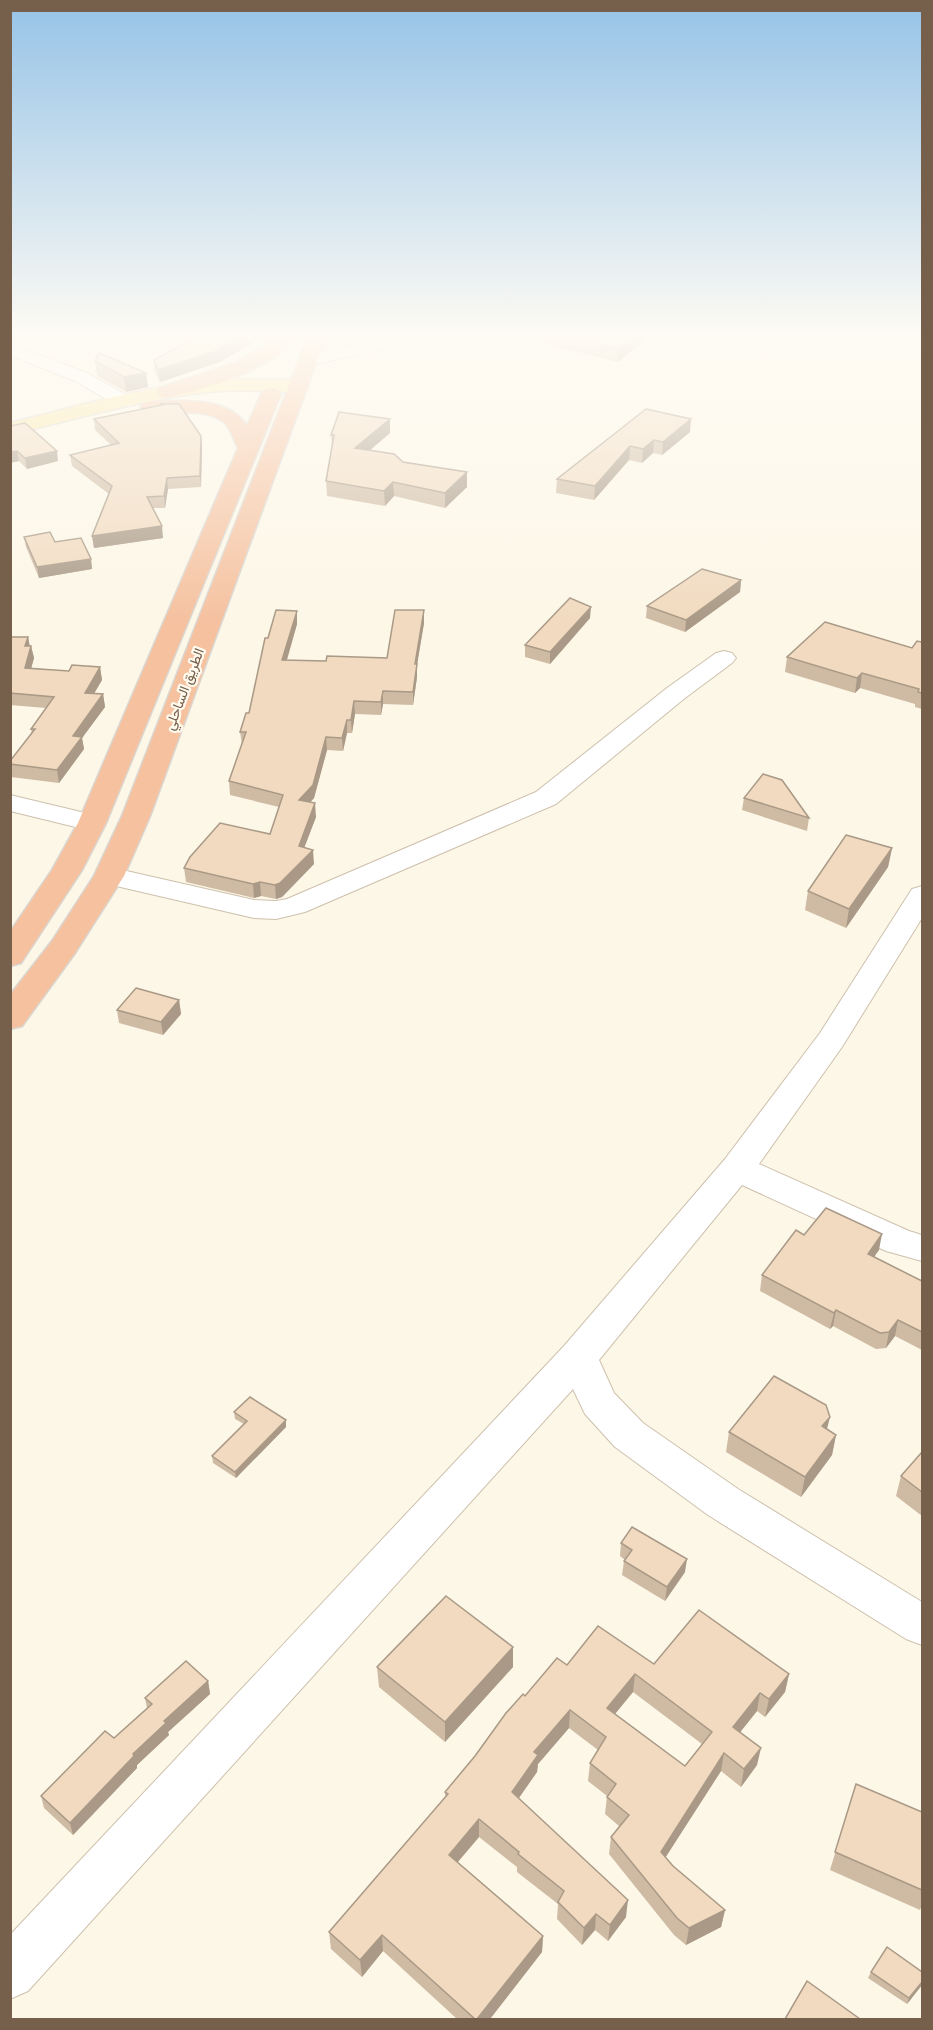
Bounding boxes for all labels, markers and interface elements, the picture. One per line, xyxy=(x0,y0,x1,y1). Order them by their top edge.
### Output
street label: الطريق الساحلي xyxy=(159,645,211,734)

